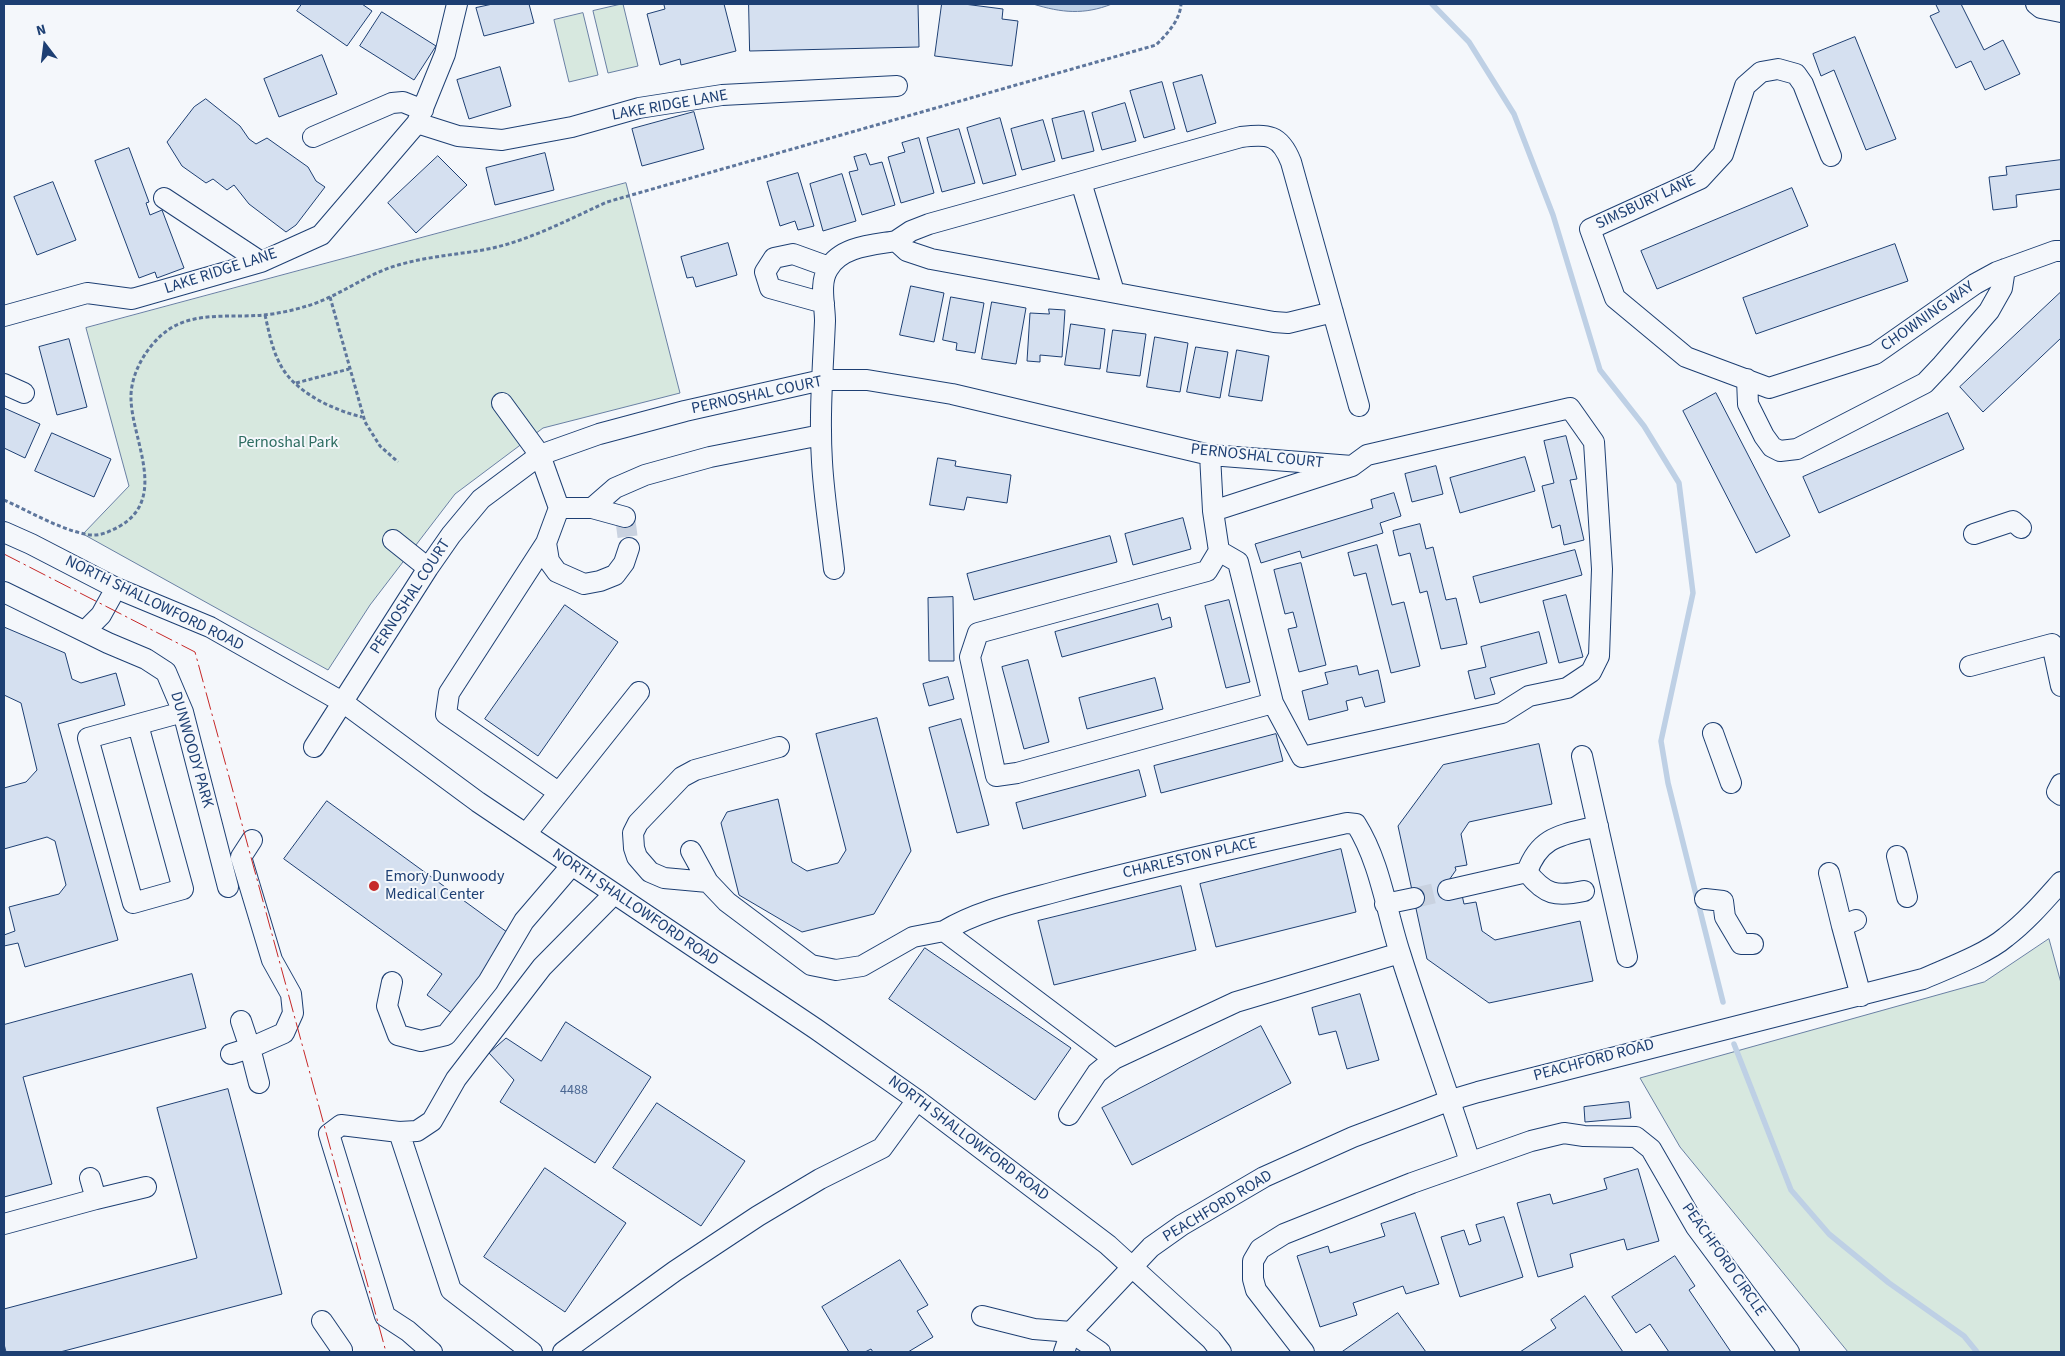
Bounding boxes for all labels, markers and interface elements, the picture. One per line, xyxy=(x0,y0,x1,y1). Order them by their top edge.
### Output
north arrow xyxy=(20,20,70,70)
text: N xyxy=(34,20,48,41)
street label: LAKE RIDGE LANE xyxy=(611,86,729,126)
street label: SIMSBURY LANE xyxy=(1593,172,1699,234)
street label: LAKE RIDGE LANE xyxy=(162,245,280,299)
street label: CHOWNING WAY xyxy=(1878,278,1978,356)
street label: PERNOSHAL COURT xyxy=(690,373,824,419)
park label: Pernoshal Park xyxy=(238,433,338,453)
street label: PERNOSHAL COURT xyxy=(1190,440,1324,474)
street label: PERNOSHAL COURT xyxy=(367,536,455,658)
street label: NORTH SHALLOWFORD ROAD xyxy=(61,552,247,656)
street label: DUNWOODY PARK xyxy=(165,690,217,810)
street label: CHARLESTON PLACE xyxy=(1121,834,1259,884)
street label: NORTH SHALLOWFORD ROAD xyxy=(548,845,722,971)
place label: Emory Dunwoody Medical Center xyxy=(385,867,504,905)
marker: Emory Dunwoody Medical Center xyxy=(367,879,381,893)
street label: PEACHFORD ROAD xyxy=(1532,1036,1656,1086)
street label: NORTH SHALLOWFORD ROAD xyxy=(884,1072,1052,1206)
house number: 4488 xyxy=(560,1083,588,1099)
street label: PEACHFORD ROAD xyxy=(1160,1167,1276,1247)
street label: PEACHFORD CIRCLE xyxy=(1677,1200,1769,1320)

